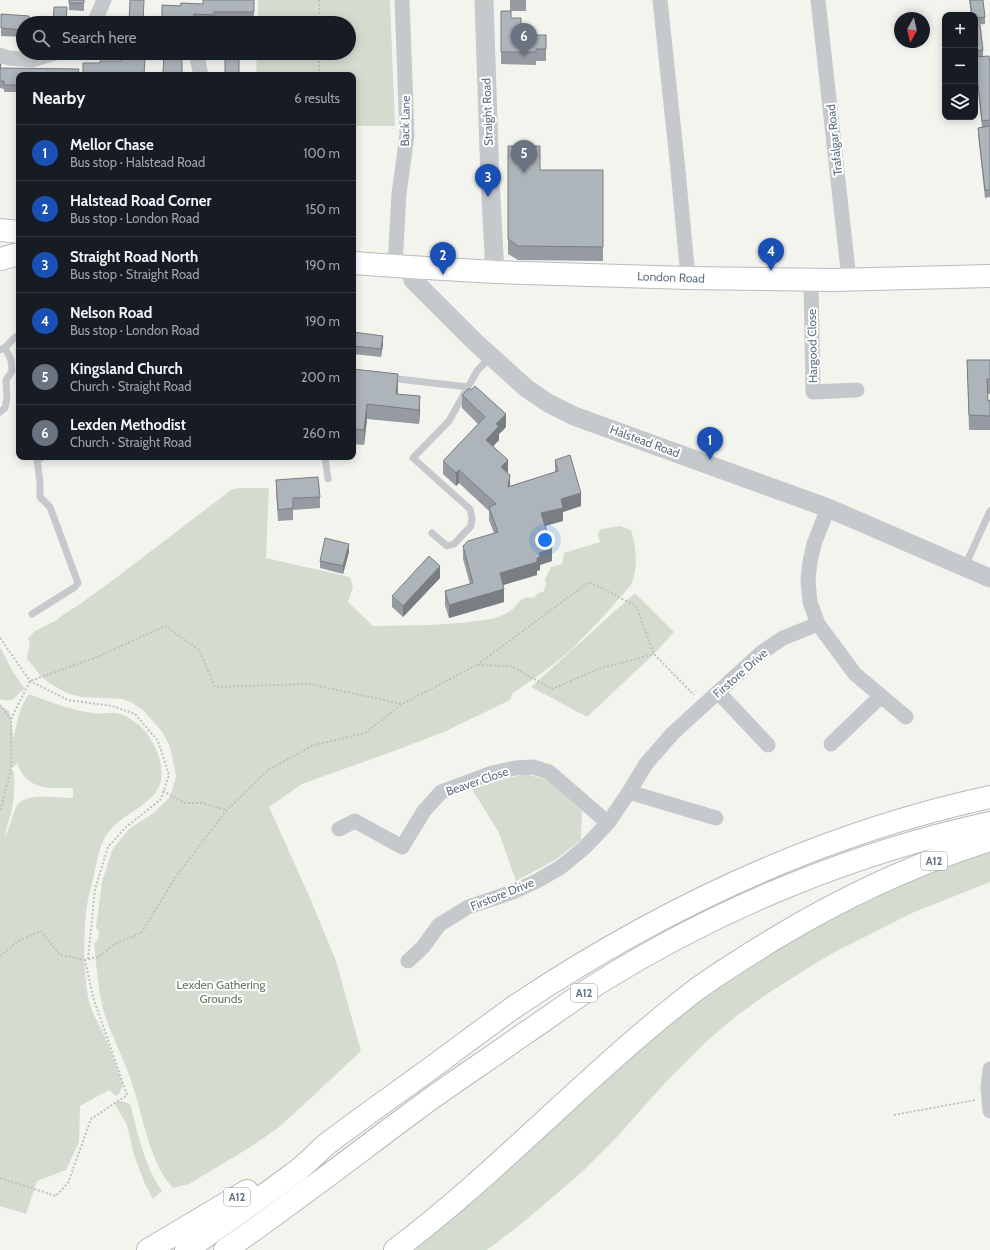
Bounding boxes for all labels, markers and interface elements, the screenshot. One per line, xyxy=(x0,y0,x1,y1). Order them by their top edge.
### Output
north arrow xyxy=(894,12,930,48)
map controls xyxy=(942,12,978,120)
button: + xyxy=(942,12,978,48)
search box xyxy=(16,16,356,60)
pin: 6 xyxy=(511,23,537,56)
icon: search xyxy=(30,27,52,49)
text: Search here xyxy=(62,29,137,47)
button: − xyxy=(942,48,978,84)
street label: Straight Road xyxy=(478,78,496,146)
button: layers xyxy=(942,84,978,120)
text: Nearby xyxy=(32,88,85,108)
text: 6 results xyxy=(294,90,340,106)
street label: Back Lane xyxy=(397,95,413,147)
street label: Trafalgar Road xyxy=(823,104,845,176)
text: Mellor Chase xyxy=(70,136,154,154)
pin: 5 xyxy=(511,140,537,173)
text: 1 xyxy=(43,145,47,161)
text: 100 m xyxy=(303,145,340,161)
text: Bus stop · Halstead Road xyxy=(70,154,205,170)
pin: 3 xyxy=(475,164,501,197)
text: Halstead Road Corner xyxy=(70,192,211,210)
text: 2 xyxy=(42,201,48,217)
text: 150 m xyxy=(305,201,340,217)
text: Bus stop · London Road xyxy=(70,210,199,226)
pin: 4 xyxy=(758,238,784,271)
pin: 2 xyxy=(430,242,456,275)
text: Straight Road North xyxy=(70,248,198,266)
text: 3 xyxy=(41,257,49,273)
text: 190 m xyxy=(305,257,340,273)
text: Bus stop · Straight Road xyxy=(70,266,200,282)
street label: London Road xyxy=(637,268,705,286)
text: Nelson Road xyxy=(70,304,152,322)
street label: Hargood Close xyxy=(804,309,820,383)
text: 4 xyxy=(41,313,49,329)
text: 190 m xyxy=(305,313,340,329)
text: Bus stop · London Road xyxy=(70,322,199,338)
text: Kingsland Church xyxy=(70,360,183,378)
text: 5 xyxy=(42,369,48,385)
text: 200 m xyxy=(301,369,340,385)
text: Church · Straight Road xyxy=(70,378,191,394)
text: Lexden Methodist xyxy=(70,416,186,434)
street label: Halstead Road xyxy=(608,421,682,461)
text: 6 xyxy=(41,425,49,441)
text: 260 m xyxy=(302,425,340,441)
pin: 1 xyxy=(697,427,723,460)
text: Church · Straight Road xyxy=(70,434,191,450)
your location xyxy=(535,530,555,550)
street label: Firstore Drive xyxy=(710,645,770,701)
street label: Beaver Close xyxy=(444,763,510,799)
road number: A12 xyxy=(921,852,947,870)
street label: Firstore Drive xyxy=(468,874,536,914)
park label: Lexden Gathering Grounds xyxy=(176,977,267,1006)
road number: A12 xyxy=(571,984,597,1002)
road number: A12 xyxy=(224,1188,250,1206)

